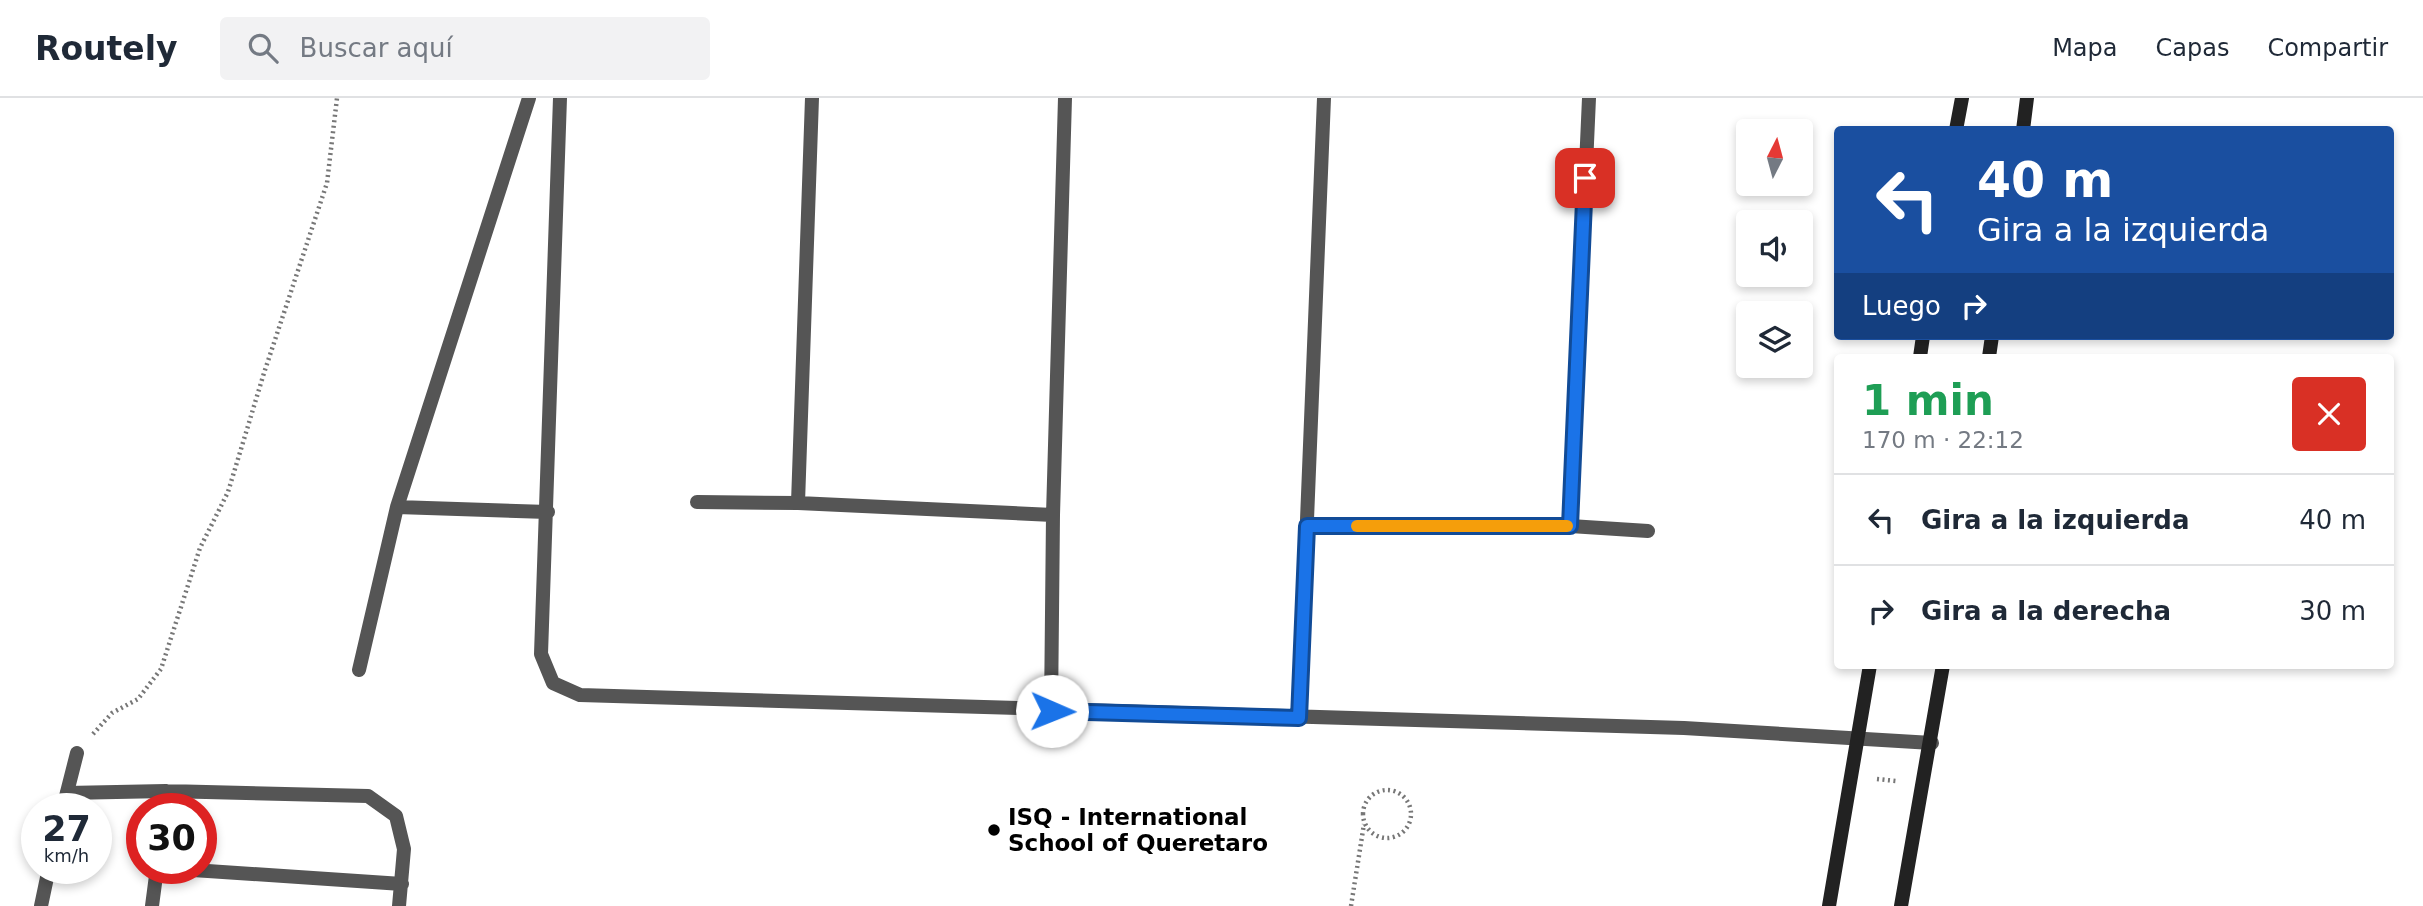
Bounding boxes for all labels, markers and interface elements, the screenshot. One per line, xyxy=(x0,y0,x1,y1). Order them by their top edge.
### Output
search box xyxy=(220,17,710,80)
text: Routely xyxy=(35,29,178,68)
icon: search xyxy=(244,29,282,67)
text: Buscar aquí xyxy=(300,33,453,63)
text: Mapa xyxy=(2052,34,2118,62)
text: Capas xyxy=(2156,34,2229,62)
text: Compartir xyxy=(2267,34,2388,62)
north arrow xyxy=(1736,119,1813,196)
map controls xyxy=(1736,119,1813,378)
pin xyxy=(1555,148,1615,208)
text: 40 m xyxy=(1977,152,2113,209)
icon: left xyxy=(1862,154,1953,245)
icon: arrive xyxy=(1566,159,1604,197)
button: sound xyxy=(1736,210,1813,287)
text: Gira a la izquierda xyxy=(1977,211,2269,249)
icon: right xyxy=(1955,287,1993,325)
text: Luego xyxy=(1862,291,1941,321)
button: layers xyxy=(1736,301,1813,378)
text: 1 min xyxy=(1862,376,1994,425)
button: close xyxy=(2292,377,2366,451)
text: 170 m · 22:12 xyxy=(1862,427,2024,453)
icon: left xyxy=(1862,501,1900,539)
text: Gira a la izquierda xyxy=(1921,505,2189,535)
text: 40 m xyxy=(2299,505,2366,535)
icon: right xyxy=(1862,592,1900,630)
text: Gira a la derecha xyxy=(1921,596,2171,626)
text: 30 m xyxy=(2299,596,2366,626)
position arrow xyxy=(1015,674,1089,748)
speed limit sign: 30 xyxy=(126,793,217,884)
place label: ISQ - International School of Queretaro xyxy=(1008,804,1268,856)
text: 27 xyxy=(42,809,91,849)
marker: ISQ - International School of Queretaro xyxy=(986,822,1002,838)
text: km/h xyxy=(44,845,89,866)

